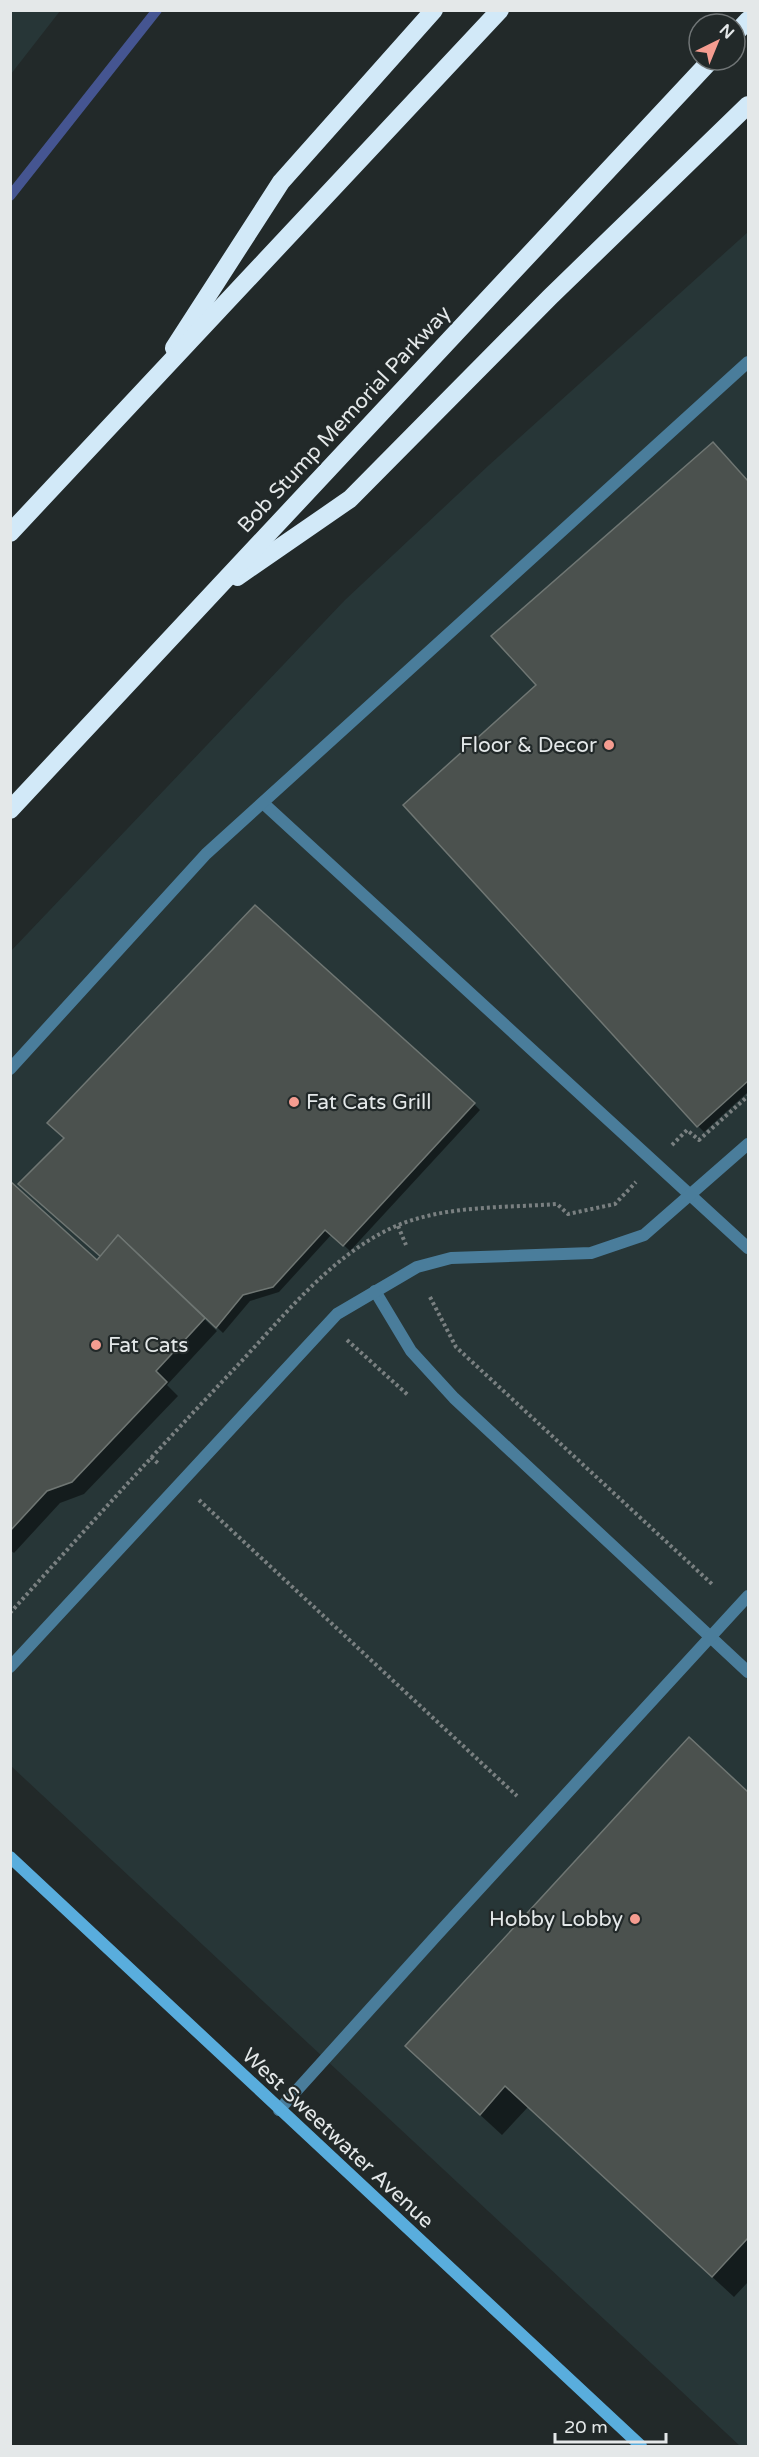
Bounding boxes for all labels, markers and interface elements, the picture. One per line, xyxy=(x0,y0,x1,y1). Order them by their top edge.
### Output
north arrow xyxy=(687,12,747,72)
text: N xyxy=(715,20,738,43)
street label: Bob Stump Memorial Parkway xyxy=(233,301,456,538)
place label: Floor & Decor xyxy=(460,733,597,758)
marker: Floor & Decor xyxy=(602,738,616,752)
place label: Fat Cats Grill xyxy=(306,1090,432,1115)
marker: Fat Cats Grill xyxy=(287,1095,301,1109)
place label: Fat Cats xyxy=(108,1333,188,1358)
marker: Fat Cats xyxy=(89,1338,103,1352)
place label: Hobby Lobby xyxy=(489,1907,623,1932)
marker: Hobby Lobby xyxy=(628,1912,642,1926)
street label: West Sweetwater Avenue xyxy=(237,2043,439,2234)
scale bar xyxy=(555,2406,666,2444)
text: 20 m xyxy=(564,2416,608,2438)

